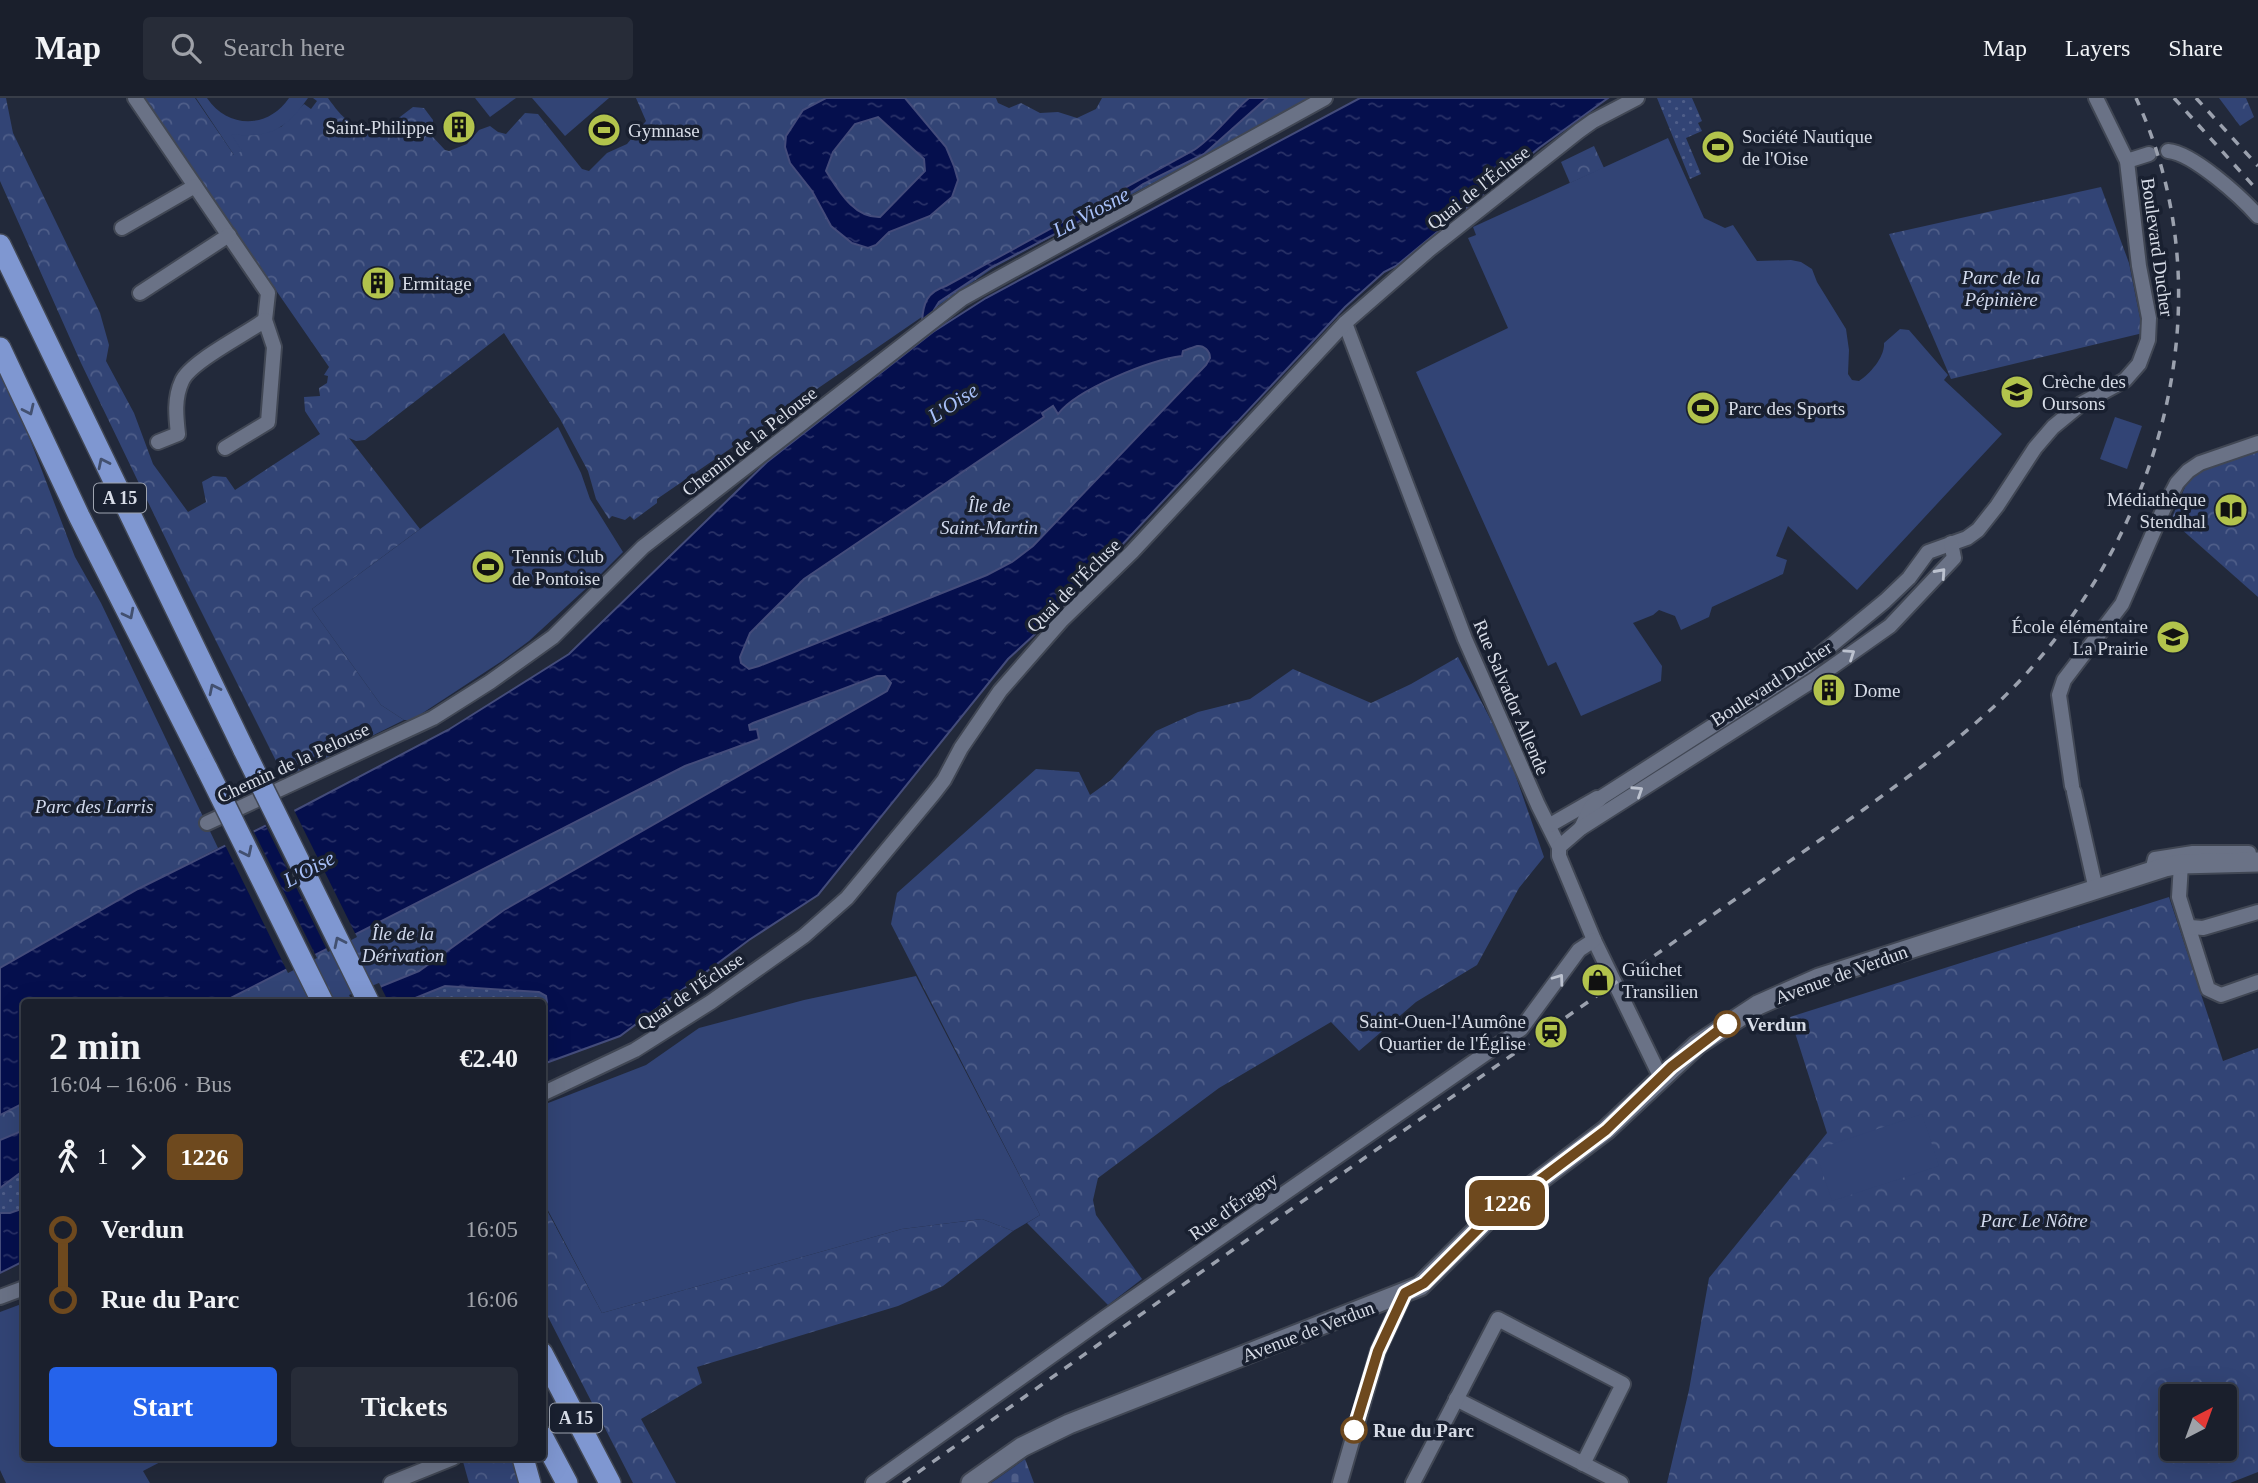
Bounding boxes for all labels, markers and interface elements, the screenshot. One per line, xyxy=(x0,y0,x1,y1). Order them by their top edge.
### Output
search box xyxy=(143,17,633,80)
icon: search xyxy=(167,29,205,67)
text: Map xyxy=(35,30,101,66)
text: Search here xyxy=(223,33,345,62)
text: Map xyxy=(1983,35,2027,61)
text: Layers xyxy=(2065,35,2130,61)
text: Share xyxy=(2168,35,2223,61)
building icon: Saint-Philippe xyxy=(440,108,478,146)
sports icon: Gymnase xyxy=(585,111,623,149)
place label: Saint-Philippe xyxy=(325,117,434,138)
place label: Gymnase xyxy=(628,120,700,141)
place label: Société Nautique de l'Oise xyxy=(1742,126,1872,169)
sports icon: Société Nautique de l'Oise xyxy=(1699,128,1737,166)
street label: Quai de l'Écluse xyxy=(1423,141,1534,234)
street label: Boulevard Ducher xyxy=(2137,176,2178,318)
water label: La Viosne xyxy=(1048,182,1133,243)
building icon: Ermitage xyxy=(359,264,397,302)
park label: Parc de la Pépinière xyxy=(1961,267,2040,310)
place label: Ermitage xyxy=(402,273,472,294)
place label: Crèche des Oursons xyxy=(2042,371,2126,414)
school or university icon: Crèche des Oursons xyxy=(1998,373,2036,411)
water label: L'Oise xyxy=(923,378,982,428)
street label: Chemin de la Pelouse xyxy=(678,382,821,501)
sports icon: Parc des Sports xyxy=(1684,389,1722,427)
place label: Parc des Sports xyxy=(1728,398,1845,419)
one-way arrow xyxy=(21,403,35,415)
one-way arrow xyxy=(98,458,112,470)
road number: A 15 xyxy=(94,484,146,512)
place label: Médiathèque Stendhal xyxy=(2107,489,2206,532)
library icon: Médiathèque Stendhal xyxy=(2212,491,2250,529)
park label: Île de Saint-Martin xyxy=(940,495,1038,538)
street label: Quai de l'Écluse xyxy=(1022,534,1125,637)
place label: Tennis Club de Pontoise xyxy=(512,546,604,589)
sports icon: Tennis Club de Pontoise xyxy=(469,548,507,586)
one-way arrow xyxy=(1933,568,1945,581)
one-way arrow xyxy=(120,607,134,619)
street label: Rue Salvador Allende xyxy=(1469,616,1554,778)
place label: École élémentaire La Prairie xyxy=(2011,616,2148,659)
school or university icon: École élémentaire La Prairie xyxy=(2154,618,2192,656)
street label: Boulevard Ducher xyxy=(1707,636,1836,730)
one-way arrow xyxy=(1842,650,1855,663)
building icon: Dome xyxy=(1810,671,1848,709)
place label: Dome xyxy=(1854,680,1900,701)
one-way arrow xyxy=(208,684,222,696)
street label: Chemin de la Pelouse xyxy=(214,718,372,807)
one-way arrow xyxy=(1631,787,1644,800)
park label: Parc des Larris xyxy=(34,796,153,817)
one-way arrow xyxy=(239,845,253,857)
water label: L'Oise xyxy=(278,846,339,893)
park label: Île de la Dérivation xyxy=(361,923,444,966)
one-way arrow xyxy=(333,937,347,949)
street label: Avenue de Verdun xyxy=(1772,941,1911,1008)
street label: Quai de l'Écluse xyxy=(633,948,747,1035)
place label: Guichet Transilien xyxy=(1622,959,1699,1002)
shop icon: Guichet Transilien xyxy=(1579,961,1617,999)
one-way arrow xyxy=(1551,974,1563,987)
place label: Saint-Ouen-l'Aumône Quartier de l'Église xyxy=(1359,1011,1526,1054)
marker: Verdun xyxy=(1714,1011,1740,1037)
station icon: Saint-Ouen-l'Aumône Quartier de l'Église xyxy=(1532,1013,1570,1051)
place label: Verdun xyxy=(1746,1014,1807,1035)
text: 2 min xyxy=(49,1025,141,1067)
text: €2.40 xyxy=(460,1044,518,1073)
text: 16:04 – 16:06 · Bus xyxy=(49,1072,232,1097)
icon: walk xyxy=(49,1138,87,1176)
icon: forward xyxy=(119,1138,157,1176)
text: 1 xyxy=(97,1144,109,1169)
text: 1226 xyxy=(181,1144,229,1170)
street label: Rue d'Éragny xyxy=(1185,1168,1282,1245)
line badge: 1226 xyxy=(1458,1180,1556,1226)
text: 1226 xyxy=(1483,1190,1531,1216)
park label: Parc Le Nôtre xyxy=(1979,1210,2088,1231)
text: Verdun xyxy=(101,1215,184,1244)
text: 16:05 xyxy=(466,1217,518,1242)
text: Rue du Parc xyxy=(101,1285,239,1314)
text: 16:06 xyxy=(466,1287,518,1312)
street label: Avenue de Verdun xyxy=(1239,1296,1378,1366)
button: Start xyxy=(49,1367,277,1447)
button: Tickets xyxy=(291,1367,518,1447)
north arrow xyxy=(2160,1384,2236,1461)
map controls xyxy=(2160,1384,2237,1461)
road number: A 15 xyxy=(550,1404,602,1433)
marker: Rue du Parc xyxy=(1341,1417,1367,1443)
place label: Rue du Parc xyxy=(1373,1420,1474,1441)

